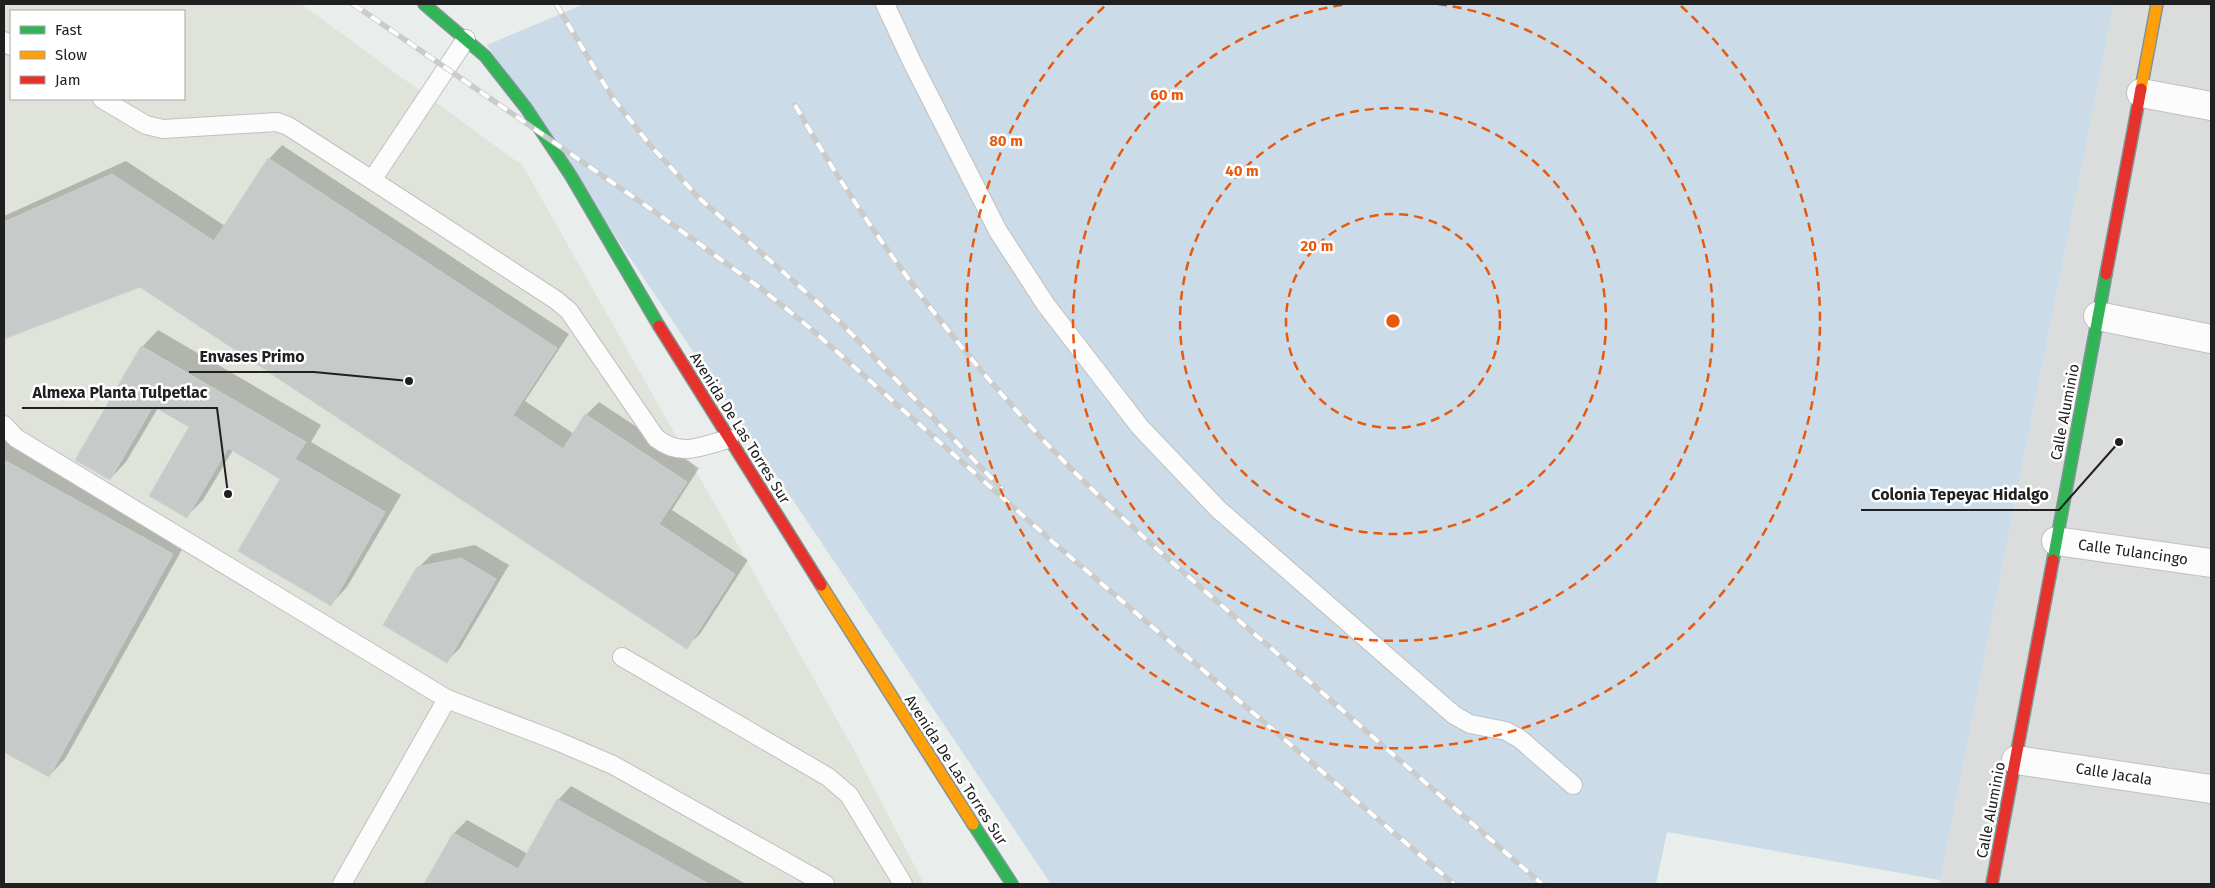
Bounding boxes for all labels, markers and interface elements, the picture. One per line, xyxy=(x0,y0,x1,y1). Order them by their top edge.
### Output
legend xyxy=(10,10,185,100)
text: Fast xyxy=(55,21,82,39)
text: Slow xyxy=(55,46,87,64)
text: Jam xyxy=(55,71,81,89)
text: 60 m xyxy=(1150,86,1184,104)
text: 80 m xyxy=(989,132,1023,150)
text: 40 m xyxy=(1225,162,1259,180)
text: 20 m xyxy=(1301,237,1333,255)
centre of rings xyxy=(1384,312,1402,330)
callout: Envases Primo xyxy=(189,341,314,372)
text: Envases Primo xyxy=(199,347,305,366)
street label: Avenida De Las Torres Sur xyxy=(686,349,794,507)
street label: Calle Aluminio xyxy=(2047,362,2083,462)
callout: Almexa Planta Tulpetlac xyxy=(22,377,217,408)
text: Almexa Planta Tulpetlac xyxy=(32,383,208,402)
callout: Colonia Tepeyac Hidalgo xyxy=(1861,479,2059,510)
text: Colonia Tepeyac Hidalgo xyxy=(1871,485,2049,504)
street label: Calle Tulancingo xyxy=(2077,535,2189,569)
street label: Avenida De Las Torres Sur xyxy=(901,692,1011,848)
street label: Calle Jacala xyxy=(2074,759,2154,789)
street label: Calle Aluminio xyxy=(1973,760,2009,860)

